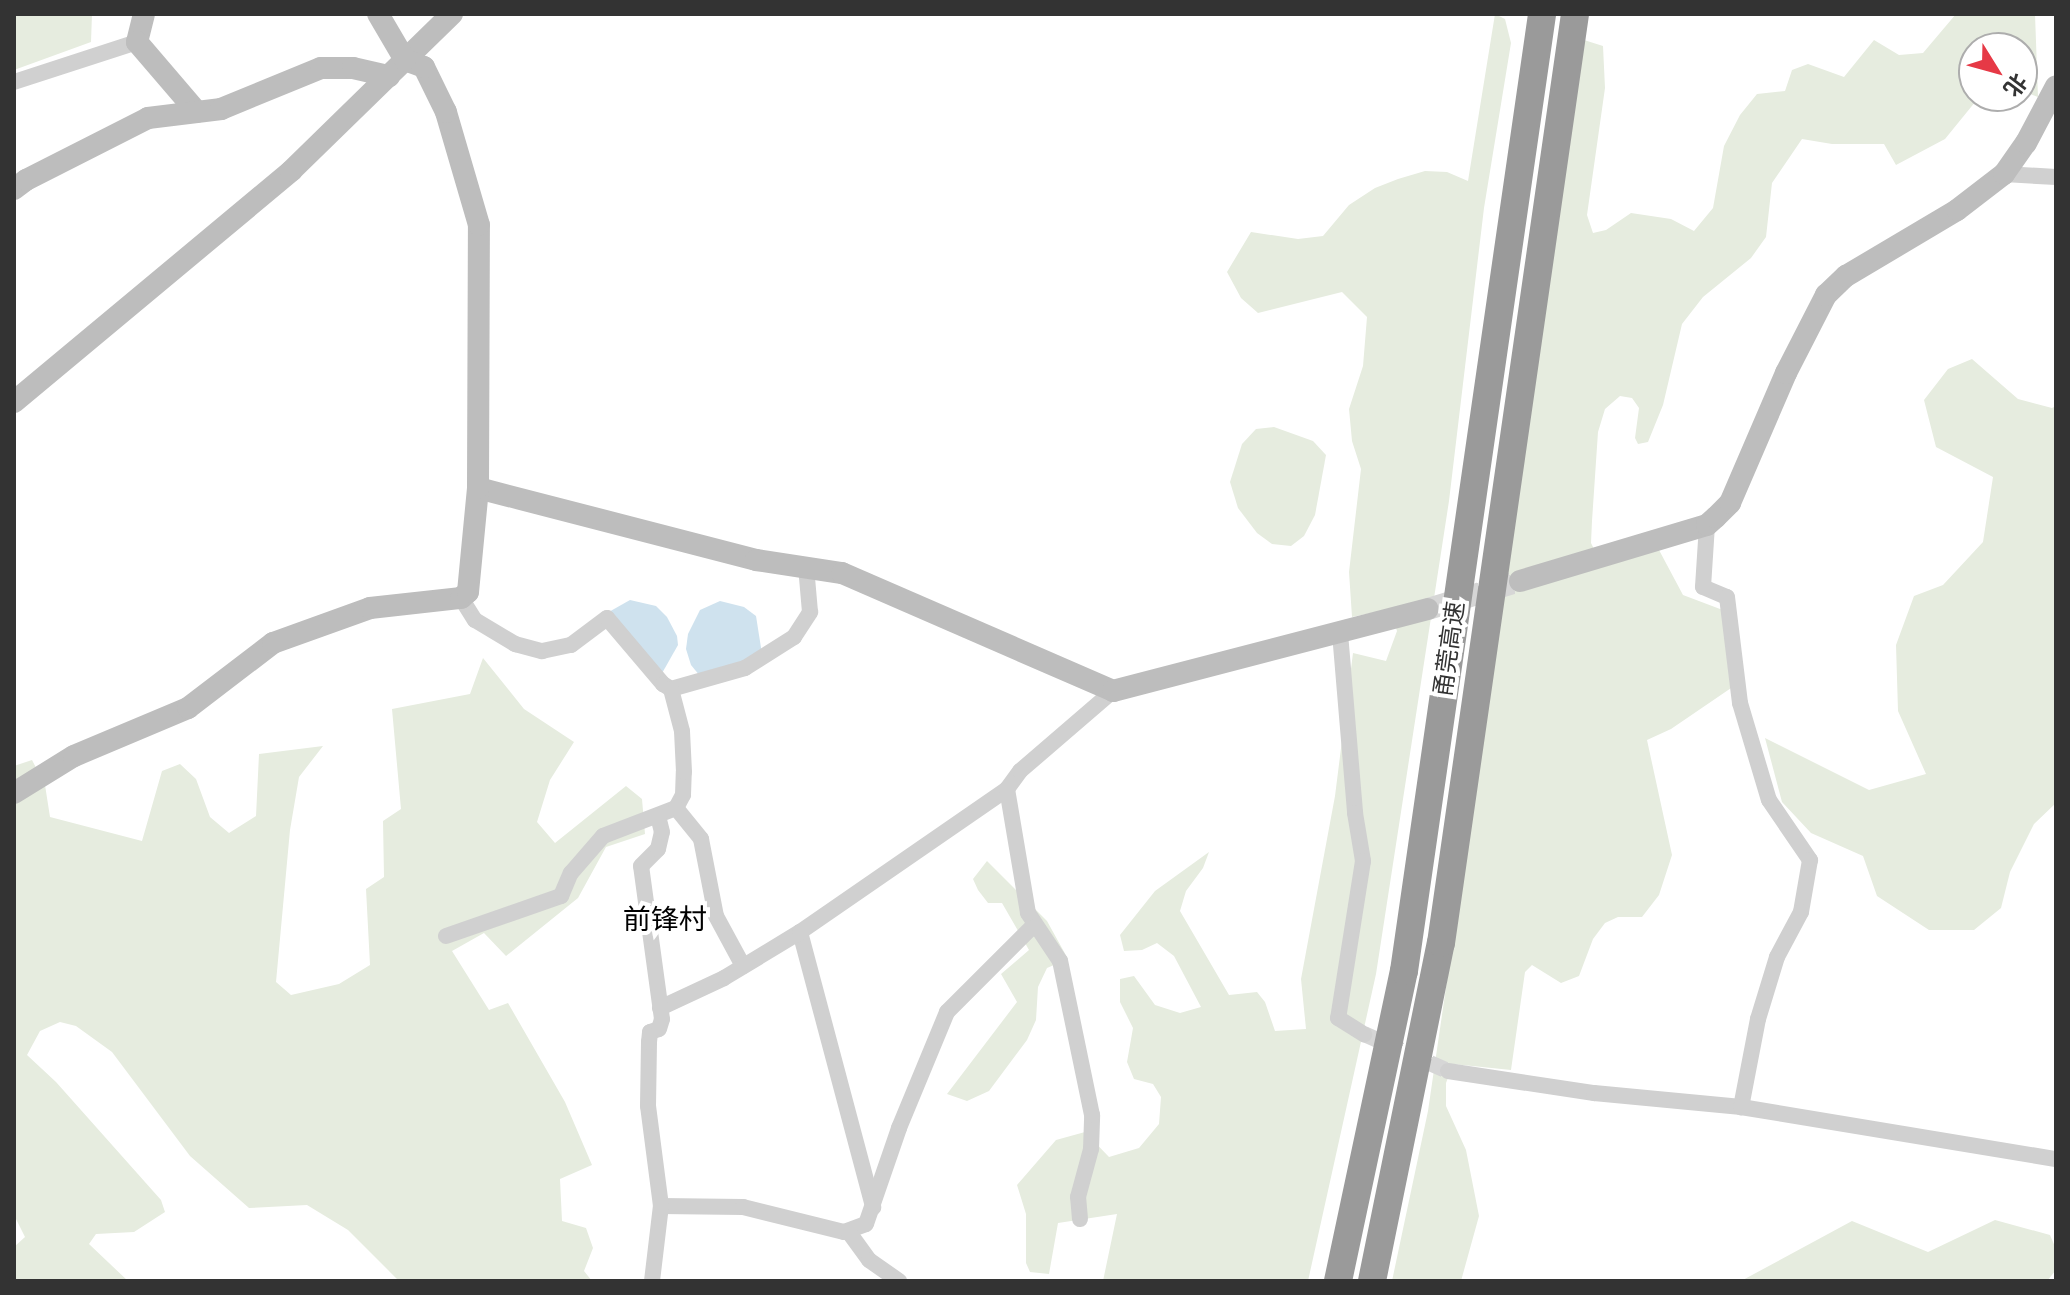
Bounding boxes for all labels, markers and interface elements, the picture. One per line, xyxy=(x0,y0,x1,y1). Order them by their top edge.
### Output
north arrow xyxy=(1958,32,2038,112)
text: 北 xyxy=(1999,69,2033,102)
street label: 甬莞高速 xyxy=(1428,599,1470,699)
district label: 前锋村 xyxy=(623,902,707,936)

